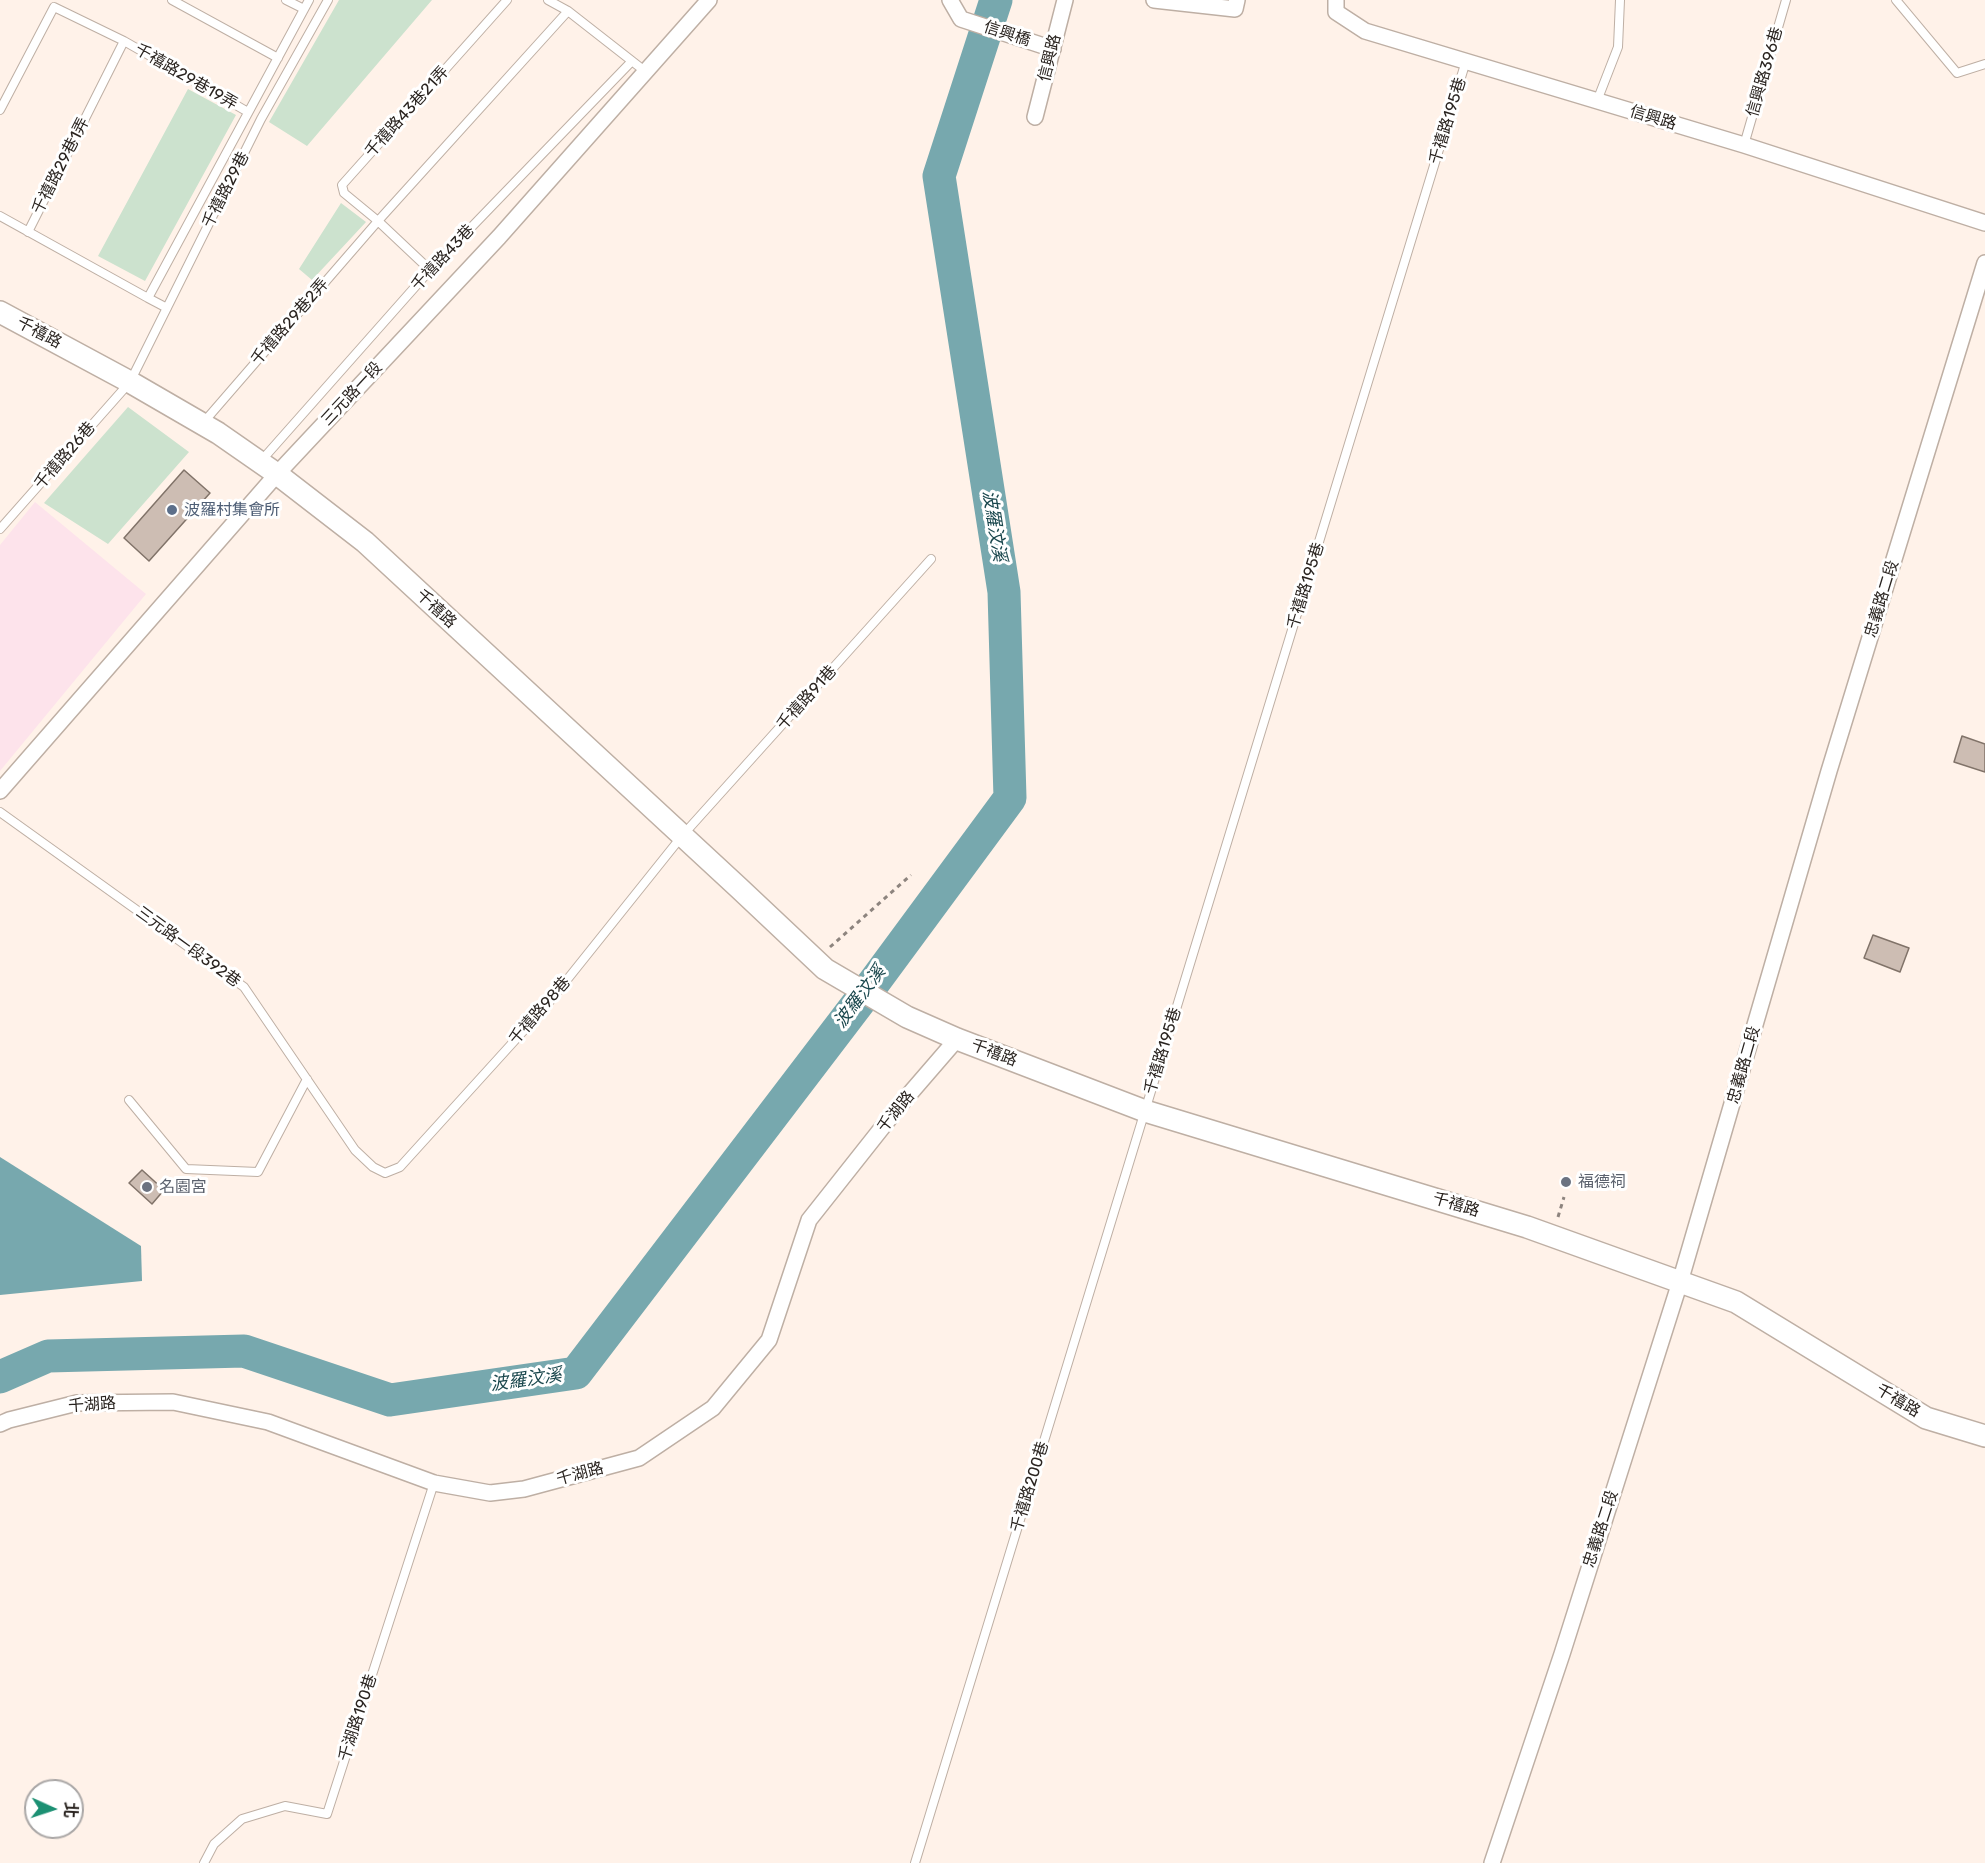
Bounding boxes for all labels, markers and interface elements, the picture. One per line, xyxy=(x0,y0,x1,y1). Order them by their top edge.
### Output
street label: 信興橋 xyxy=(981,17,1033,51)
street label: 信興路396巷 xyxy=(1743,25,1787,119)
street label: 信興路 xyxy=(1035,32,1065,84)
street label: 千禧路29巷19弄 xyxy=(131,40,241,114)
street label: 千禧路43巷21弄 xyxy=(361,63,453,161)
street label: 千禧路195巷 xyxy=(1426,75,1470,167)
street label: 信興路 xyxy=(1627,102,1679,134)
street label: 千禧路29巷1弄 xyxy=(28,115,94,217)
street label: 千禧路29巷 xyxy=(199,149,253,231)
street label: 千禧路43巷 xyxy=(407,221,479,295)
street label: 千禧路29巷2弄 xyxy=(247,275,333,369)
street label: 千禧路 xyxy=(13,313,65,353)
street label: 三元路一段 xyxy=(318,358,386,430)
street label: 千禧路26巷 xyxy=(31,418,99,494)
water label: 波羅汶溪 xyxy=(978,489,1010,563)
place label: 波羅村集會所 xyxy=(184,500,280,520)
marker: 波羅村集會所 xyxy=(165,503,179,517)
street label: 千禧路195巷 xyxy=(1284,540,1328,632)
street label: 忠義路二段 xyxy=(1861,558,1903,640)
street label: 千禧路 xyxy=(412,586,460,632)
street label: 千禧路91巷 xyxy=(773,662,841,734)
street label: 三元路一段392巷 xyxy=(132,903,244,991)
water label: 波羅汶溪 xyxy=(830,962,890,1032)
street label: 千禧路98巷 xyxy=(505,973,575,1049)
street label: 千禧路195巷 xyxy=(1141,1005,1185,1097)
street label: 忠義路二段 xyxy=(1724,1024,1764,1106)
street label: 千禧路 xyxy=(968,1035,1020,1071)
street label: 千湖路 xyxy=(873,1087,919,1137)
place label: 福德祠 xyxy=(1578,1172,1626,1192)
marker: 福德祠 xyxy=(1559,1175,1573,1189)
place label: 名園宮 xyxy=(159,1177,207,1197)
marker: 名園宮 xyxy=(140,1180,154,1194)
street label: 千禧路 xyxy=(1430,1189,1482,1221)
water label: 波羅汶溪 xyxy=(489,1364,563,1396)
street label: 千禧路 xyxy=(1872,1380,1924,1422)
street label: 千湖路 xyxy=(67,1394,117,1416)
street label: 千禧路200巷 xyxy=(1007,1439,1053,1535)
street label: 千湖路 xyxy=(554,1459,606,1489)
street label: 忠義路二段 xyxy=(1580,1488,1622,1570)
street label: 千湖路190巷 xyxy=(335,1672,381,1764)
north arrow xyxy=(24,1779,84,1839)
text: 北 xyxy=(61,1801,80,1818)

